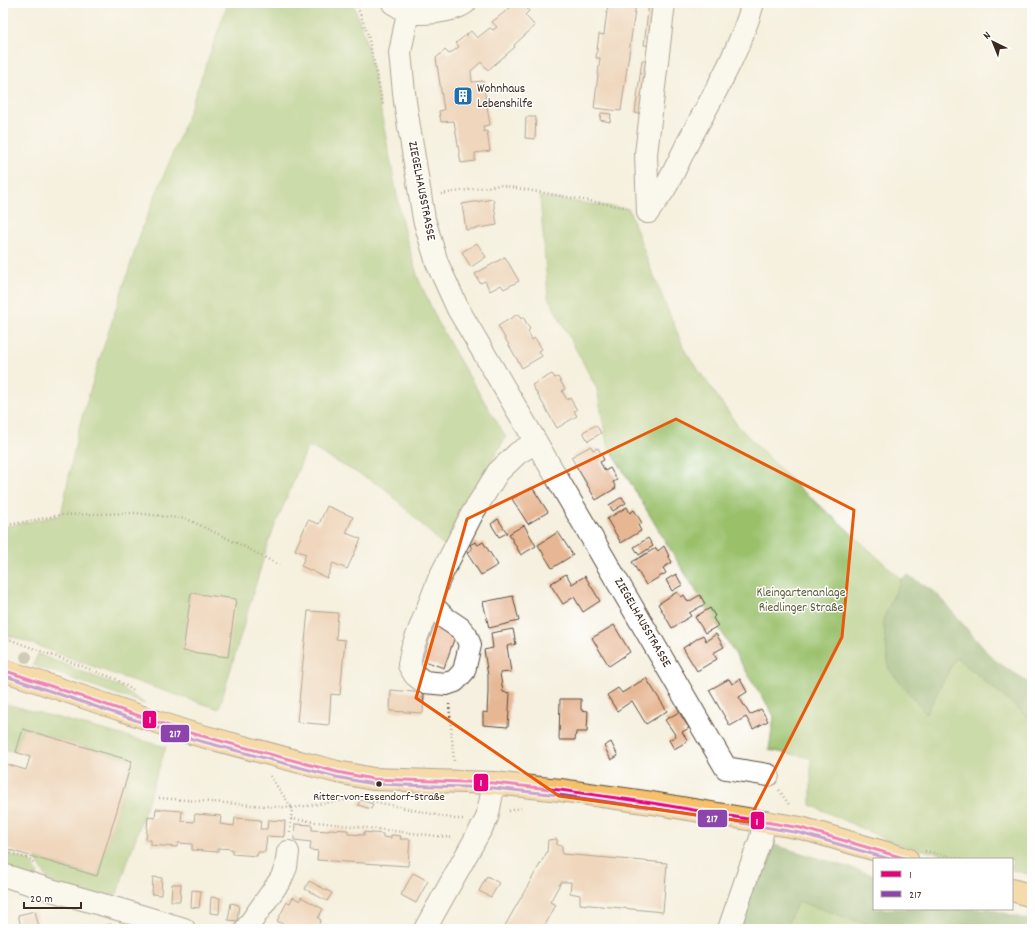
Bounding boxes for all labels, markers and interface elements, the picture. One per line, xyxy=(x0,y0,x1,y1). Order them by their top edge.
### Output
north arrow xyxy=(973,22,1013,62)
text: N xyxy=(980,28,995,44)
place label: Wohnhaus Lebenshilfe xyxy=(477,80,533,114)
building icon: Wohnhaus Lebenshilfe xyxy=(452,85,474,107)
street label: ZIEGELHAUSSTRASSE xyxy=(402,140,440,242)
street label: ZIEGELHAUSSTRASSE xyxy=(609,575,676,672)
park label: Kleingartenanlage Riedlinger Straße xyxy=(756,584,846,618)
line badge: 1 xyxy=(142,710,157,729)
text: 1 xyxy=(149,713,151,729)
line badge: 217 xyxy=(160,724,190,743)
text: 217 xyxy=(169,727,181,743)
line badge: 1 xyxy=(473,773,489,792)
text: 1 xyxy=(480,776,482,792)
marker: Ritter-von-Essendorf-Straße xyxy=(374,779,384,789)
place label: Ritter-von-Essendorf-Straße xyxy=(313,789,445,806)
line badge: 217 xyxy=(697,809,728,828)
line badge: 1 xyxy=(750,811,765,830)
text: 217 xyxy=(706,812,718,828)
text: 1 xyxy=(756,815,758,831)
legend xyxy=(873,858,1013,910)
text: 1 xyxy=(909,867,912,884)
scale bar xyxy=(24,884,81,910)
text: 217 xyxy=(909,887,922,904)
text: 20 m xyxy=(30,891,53,908)

